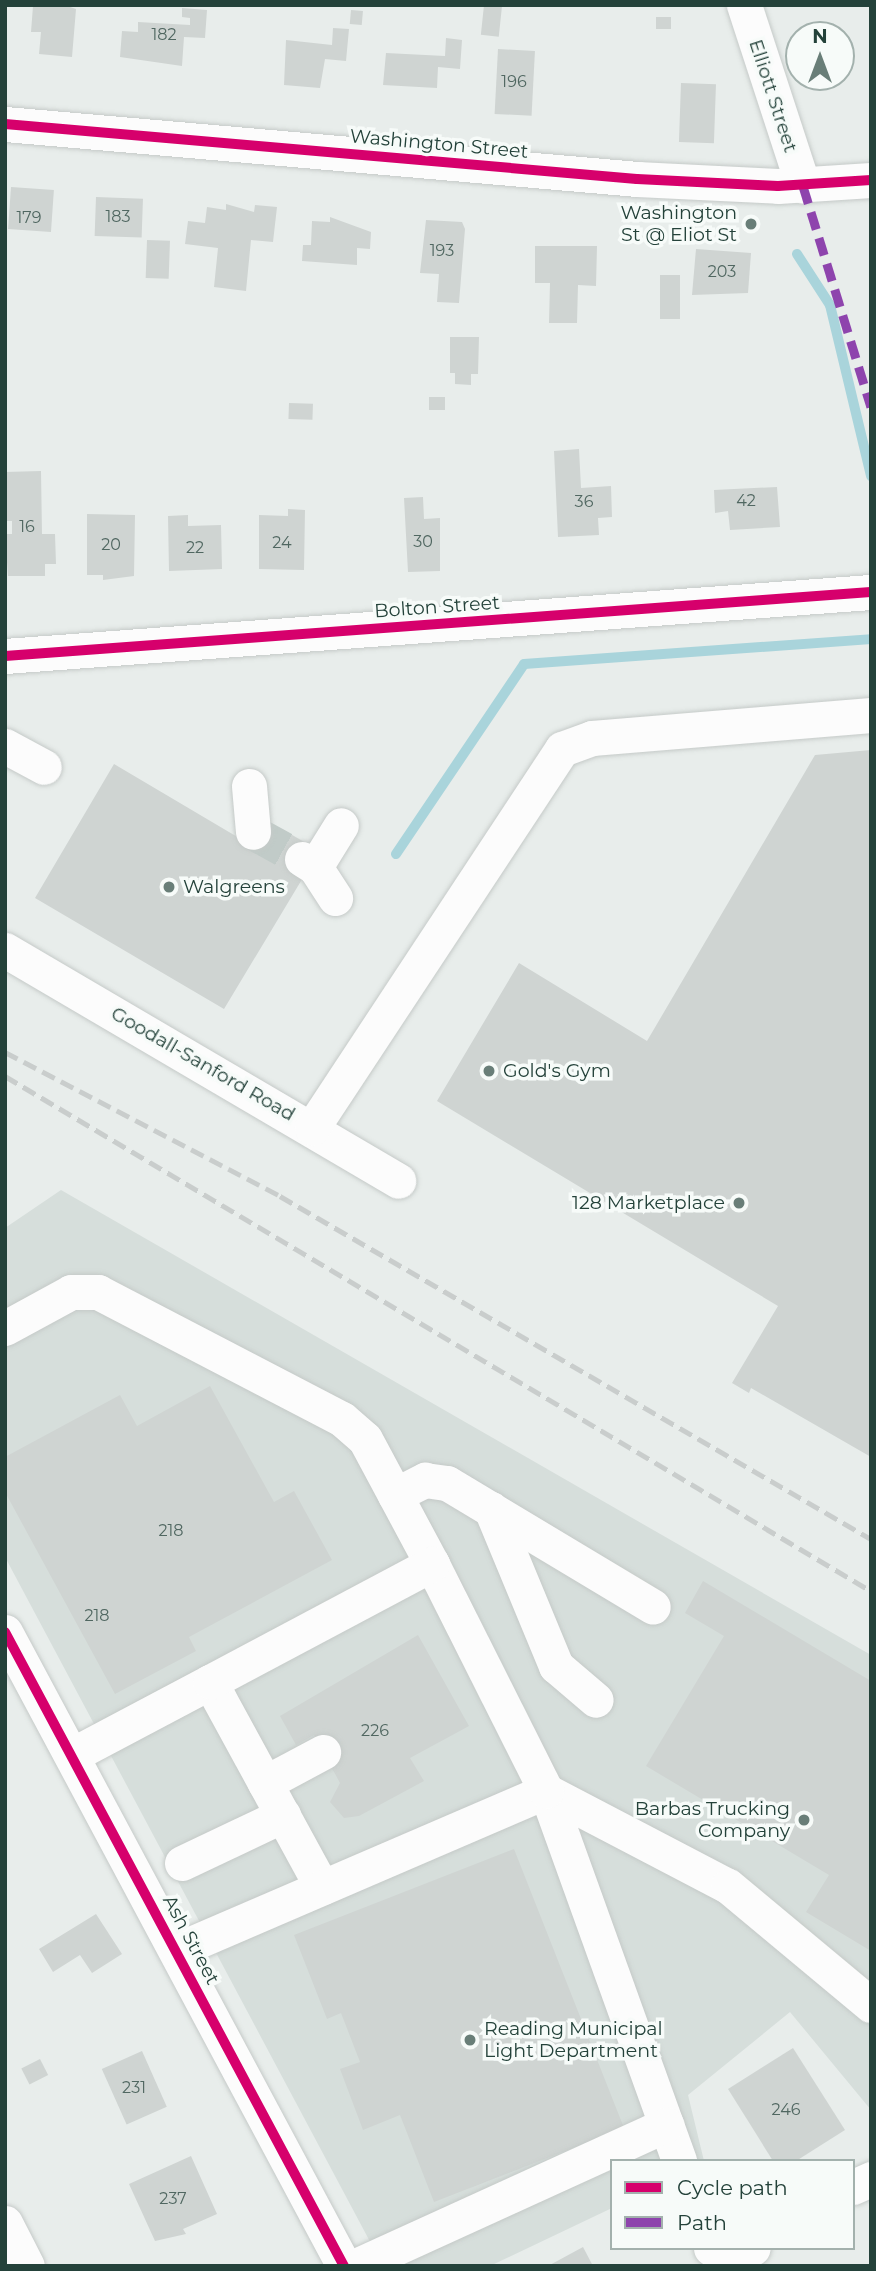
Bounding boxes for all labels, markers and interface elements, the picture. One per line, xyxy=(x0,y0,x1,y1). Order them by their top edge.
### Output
north arrow xyxy=(785,21,855,91)
house number: 182 xyxy=(151,25,177,45)
text: N xyxy=(812,25,828,48)
street label: Elliott Street xyxy=(744,37,802,155)
house number: 196 xyxy=(501,72,527,92)
street label: Washington Street xyxy=(349,125,529,163)
place label: Washington St @ Eliot St xyxy=(621,202,737,246)
house number: 183 xyxy=(105,207,131,227)
house number: 179 xyxy=(17,208,41,228)
marker: Washington St @ Eliot St xyxy=(743,216,759,232)
house number: 193 xyxy=(430,241,454,261)
house number: 203 xyxy=(708,262,736,282)
house number: 42 xyxy=(736,491,756,511)
house number: 36 xyxy=(575,492,593,512)
house number: 16 xyxy=(19,517,35,537)
house number: 30 xyxy=(413,532,433,552)
house number: 24 xyxy=(272,533,292,553)
house number: 20 xyxy=(101,535,121,555)
house number: 22 xyxy=(186,538,204,558)
street label: Bolton Street xyxy=(373,591,501,623)
place label: Walgreens xyxy=(183,876,285,898)
marker: Walgreens xyxy=(161,879,177,895)
street label: Goodall-Sanford Road xyxy=(107,1002,299,1126)
place label: Gold's Gym xyxy=(503,1060,611,1082)
marker: Gold's Gym xyxy=(481,1063,497,1079)
place label: 128 Marketplace xyxy=(572,1192,725,1214)
marker: 128 Marketplace xyxy=(731,1195,747,1211)
house number: 218 xyxy=(158,1521,184,1541)
house number: 218 xyxy=(84,1606,110,1626)
house number: 226 xyxy=(361,1721,389,1741)
place label: Barbas Trucking Company xyxy=(635,1798,790,1842)
marker: Barbas Trucking Company xyxy=(796,1812,812,1828)
street label: Ash Street xyxy=(158,1891,224,1989)
place label: Reading Municipal Light Department xyxy=(484,2018,663,2062)
marker: Reading Municipal Light Department xyxy=(462,2032,478,2048)
house number: 231 xyxy=(122,2078,146,2098)
house number: 246 xyxy=(771,2100,801,2120)
legend xyxy=(610,2159,855,2250)
text: Cycle path xyxy=(677,2175,788,2200)
house number: 237 xyxy=(159,2189,187,2209)
text: Path xyxy=(677,2210,727,2235)

